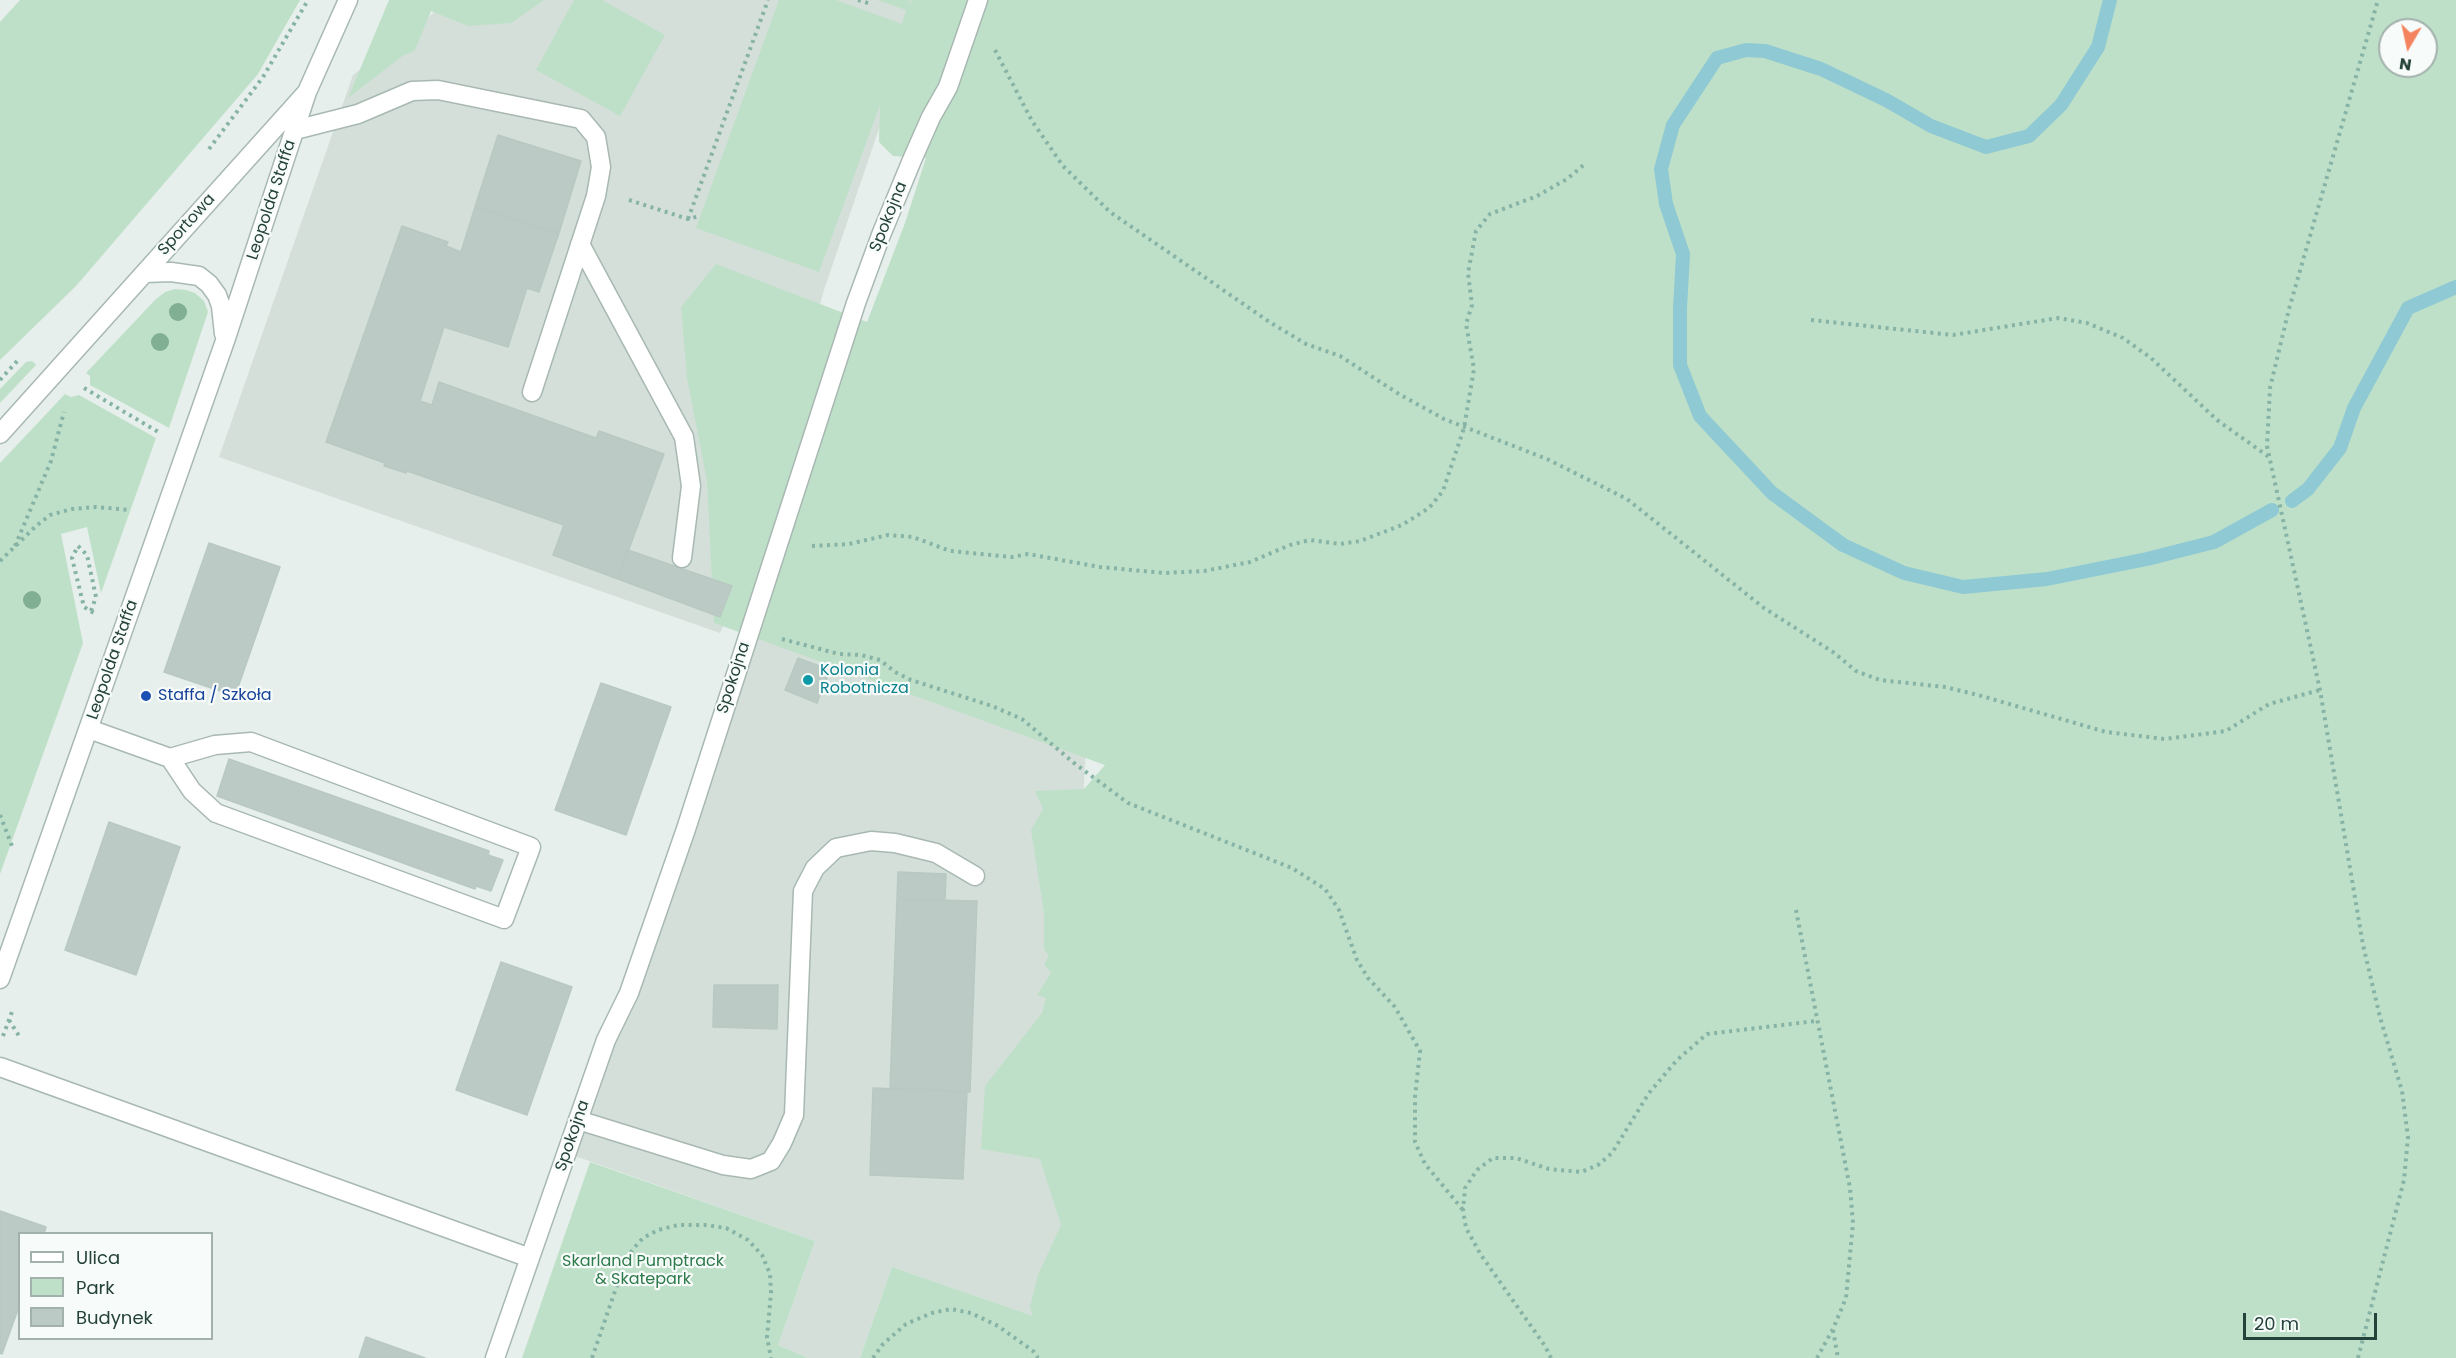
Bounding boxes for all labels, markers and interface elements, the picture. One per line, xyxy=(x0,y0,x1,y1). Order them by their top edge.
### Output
north arrow xyxy=(2378,18,2438,78)
text: N xyxy=(2398,52,2413,77)
street label: Leopolda Staffa xyxy=(244,137,300,263)
street label: Spokojna xyxy=(866,179,912,255)
street label: Sportowa xyxy=(154,190,220,260)
street label: Leopolda Staffa xyxy=(84,598,142,722)
street label: Spokojna xyxy=(713,640,755,716)
place label: Kolonia Robotnicza xyxy=(820,661,909,699)
marker: Kolonia Robotnicza xyxy=(801,673,815,687)
place label: Staffa / Szkoła xyxy=(158,686,272,706)
marker: Staffa / Szkoła xyxy=(139,689,153,703)
street label: Spokojna xyxy=(552,1098,594,1174)
legend xyxy=(18,1232,213,1340)
text: Ulica xyxy=(76,1245,120,1270)
park label: Skarland Pumptrack & Skatepark xyxy=(562,1252,724,1290)
text: Park xyxy=(76,1275,115,1300)
scale bar xyxy=(2246,1301,2380,1339)
text: Budynek xyxy=(76,1305,153,1330)
text: 20 m xyxy=(2254,1311,2299,1336)

